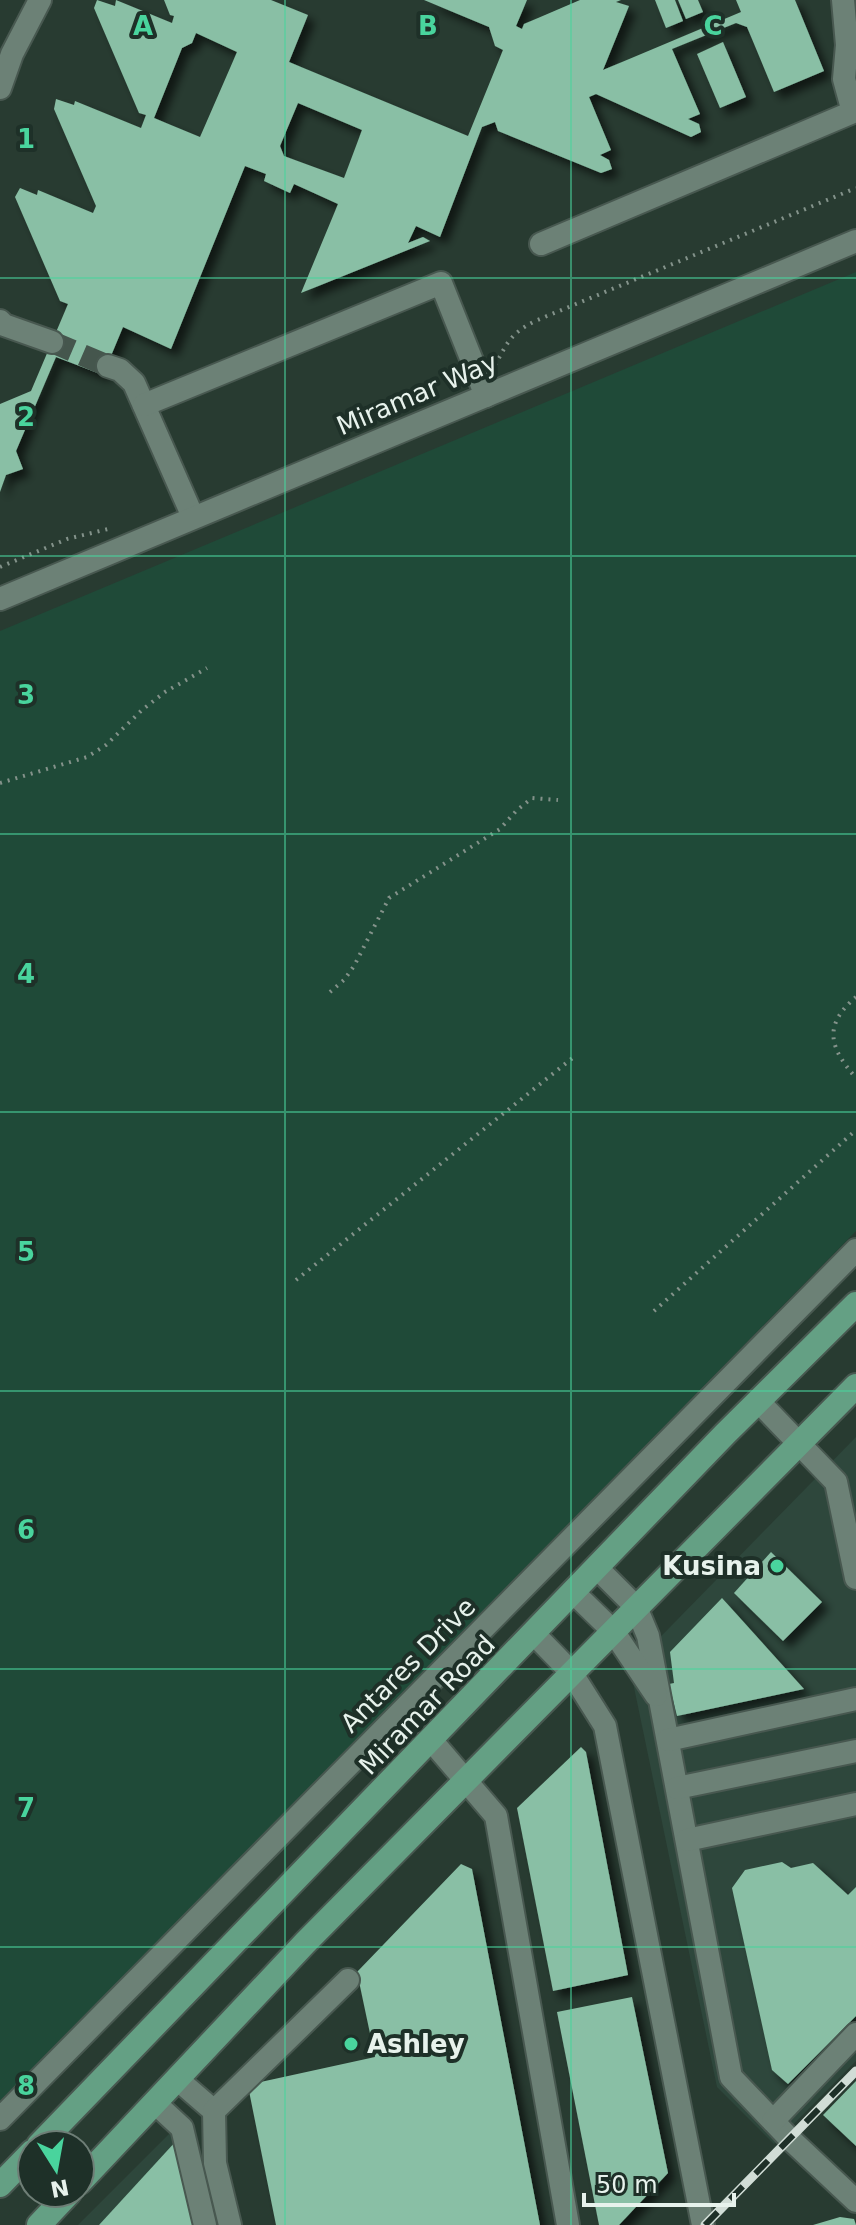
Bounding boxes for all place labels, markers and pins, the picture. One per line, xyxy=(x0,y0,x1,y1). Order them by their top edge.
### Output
place label: Kusina xyxy=(662,1551,761,1581)
marker: Kusina xyxy=(768,1557,786,1575)
place label: Ashley xyxy=(367,2029,465,2059)
marker: Ashley xyxy=(342,2035,360,2053)

